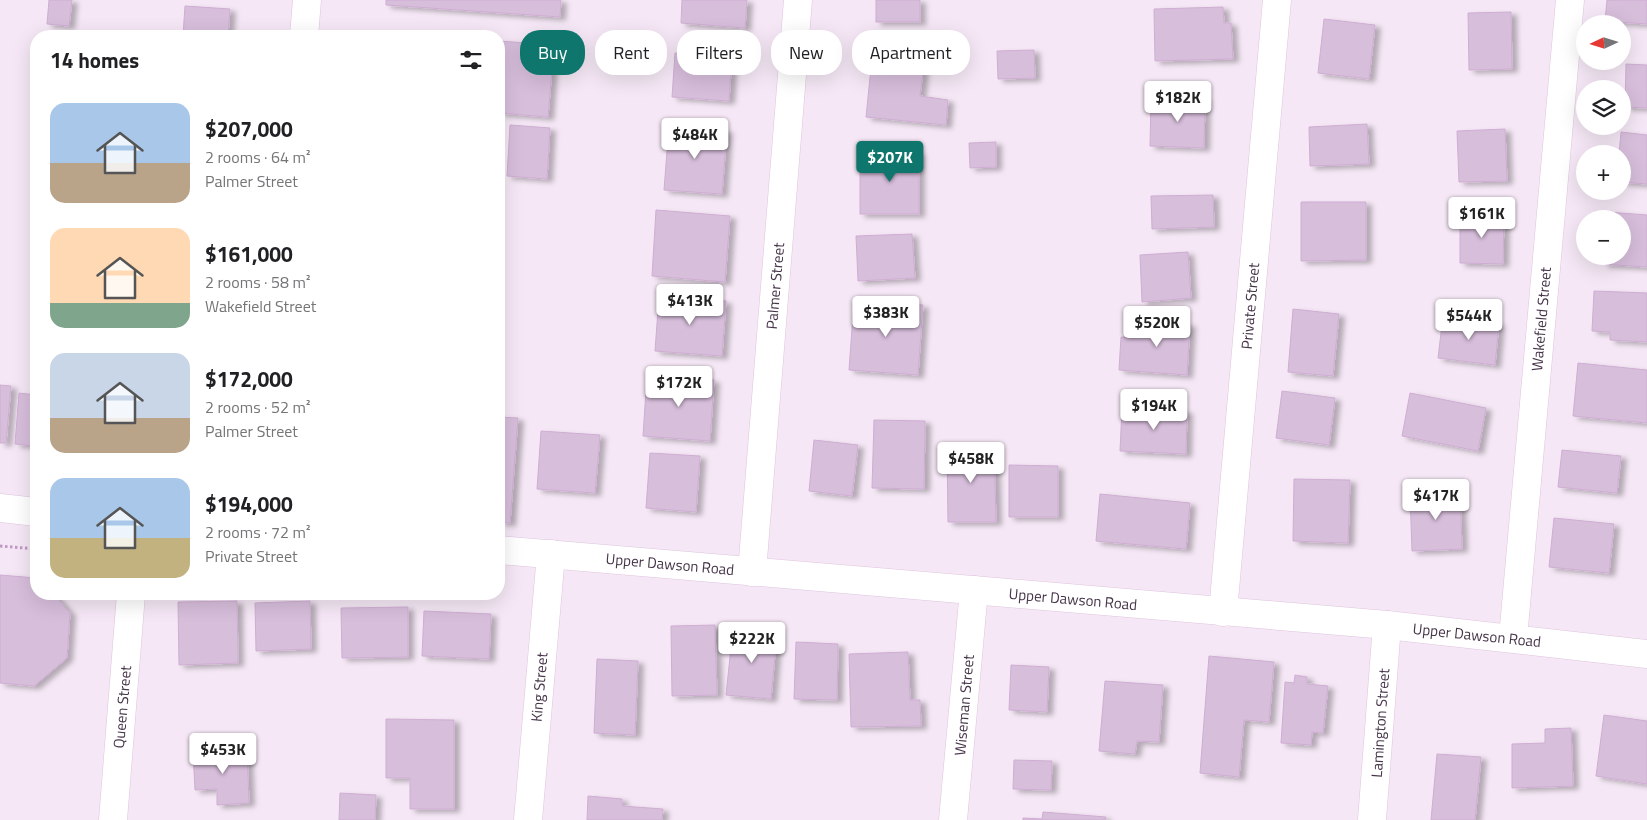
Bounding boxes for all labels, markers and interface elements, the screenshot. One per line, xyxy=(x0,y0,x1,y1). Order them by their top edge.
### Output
north arrow xyxy=(1576,15,1631,70)
map controls xyxy=(1576,15,1631,265)
chip: Buy xyxy=(520,30,585,75)
chip: Rent xyxy=(595,30,667,75)
chip: Filters xyxy=(677,30,761,75)
chip: New xyxy=(771,30,842,75)
chip: Apartment xyxy=(852,30,970,75)
text: 14 homes xyxy=(50,44,139,76)
icon: filters xyxy=(457,46,485,74)
pin: $182K xyxy=(1143,80,1213,123)
button: layers xyxy=(1576,80,1631,135)
text: $182K xyxy=(1155,85,1201,109)
text: $207,000 xyxy=(205,113,293,145)
pin: $484K xyxy=(660,118,730,160)
text: $484K xyxy=(672,122,718,146)
icon: home xyxy=(90,123,150,183)
pin: $207K xyxy=(855,140,925,183)
text: 2 rooms · 64 m² xyxy=(205,145,310,169)
text: $207K xyxy=(867,145,913,169)
button: + xyxy=(1576,145,1631,200)
text: Palmer Street xyxy=(205,169,298,193)
pin: $161K xyxy=(1447,196,1517,239)
text: $161K xyxy=(1459,201,1505,225)
button: − xyxy=(1576,210,1631,265)
text: $161,000 xyxy=(205,238,293,270)
street label: Palmer Street xyxy=(760,241,790,330)
icon: home xyxy=(90,248,150,308)
street label: Private Street xyxy=(1235,261,1265,350)
street label: Wakefield Street xyxy=(1525,265,1557,372)
text: 2 rooms · 58 m² xyxy=(205,270,310,294)
pin: $413K xyxy=(655,284,725,326)
text: $413K xyxy=(667,288,713,312)
text: Wakefield Street xyxy=(205,294,316,318)
pin: $383K xyxy=(851,296,921,338)
pin: $544K xyxy=(1434,298,1504,341)
text: $383K xyxy=(863,300,909,324)
text: $544K xyxy=(1446,303,1492,327)
pin: $520K xyxy=(1122,306,1192,348)
text: $520K xyxy=(1134,310,1180,334)
text: $172,000 xyxy=(205,363,293,395)
pin: $172K xyxy=(644,366,714,408)
text: $172K xyxy=(656,370,702,394)
icon: home xyxy=(90,373,150,433)
pin: $194K xyxy=(1119,388,1189,431)
text: $194K xyxy=(1131,393,1177,417)
text: 2 rooms · 52 m² xyxy=(205,395,310,419)
text: Palmer Street xyxy=(205,419,298,443)
pin: $458K xyxy=(936,442,1006,484)
text: $458K xyxy=(948,446,994,470)
pin: $417K xyxy=(1401,478,1471,521)
text: $417K xyxy=(1413,483,1459,507)
text: $194,000 xyxy=(205,488,293,520)
icon: home xyxy=(90,498,150,558)
text: 2 rooms · 72 m² xyxy=(205,520,310,544)
text: Private Street xyxy=(205,544,298,568)
street label: Upper Dawson Road xyxy=(605,547,735,581)
street label: Upper Dawson Road xyxy=(1008,582,1138,616)
street label: Upper Dawson Road xyxy=(1412,617,1542,653)
pin: $222K xyxy=(717,622,787,664)
text: $222K xyxy=(729,626,775,650)
street label: King Street xyxy=(525,651,554,723)
street label: Wiseman Street xyxy=(948,653,980,756)
street label: Queen Street xyxy=(107,664,137,749)
street label: Lamington Street xyxy=(1365,667,1395,778)
pin: $453K xyxy=(188,732,258,775)
text: $453K xyxy=(200,737,246,761)

